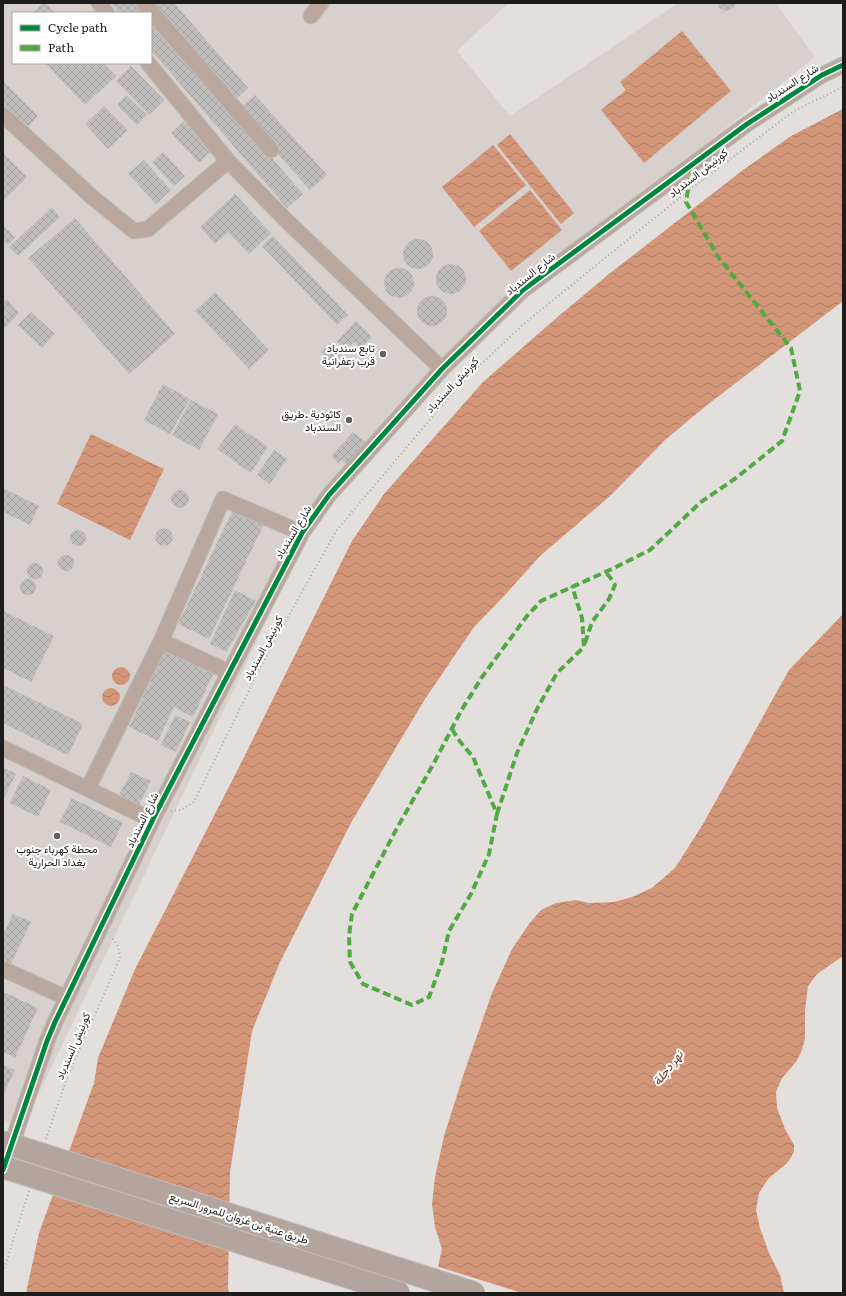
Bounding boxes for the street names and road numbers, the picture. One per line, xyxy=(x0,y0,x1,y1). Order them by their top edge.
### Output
street label: شارع السندباد xyxy=(762,59,822,106)
street label: كورنيش السندباد xyxy=(664,144,731,201)
street label: شارع السندباد xyxy=(501,248,559,299)
street label: كورنيش السندباد xyxy=(421,353,482,416)
street label: شارع السندباد xyxy=(270,501,316,562)
street label: كورنيش السندباد xyxy=(238,612,286,683)
street label: شارع السندباد xyxy=(121,789,163,851)
street label: كورنيش السندباد xyxy=(51,1009,93,1082)
street label: طريق عتبة بن غزوان للمرور السريع xyxy=(168,1187,311,1248)

